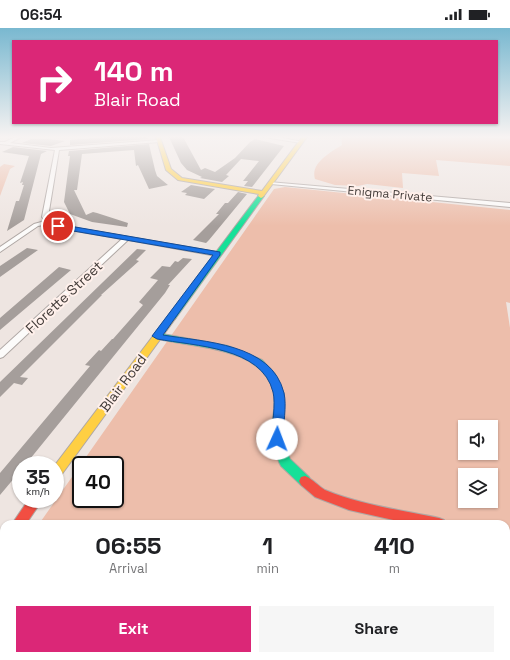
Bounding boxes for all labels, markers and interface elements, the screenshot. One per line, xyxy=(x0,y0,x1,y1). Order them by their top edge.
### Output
text: 06:54 xyxy=(20,5,62,24)
text: 140 m xyxy=(94,53,174,89)
icon: right xyxy=(28,56,80,108)
text: Blair Road xyxy=(94,88,181,111)
street label: Enigma Private xyxy=(347,182,433,206)
pin xyxy=(41,209,75,243)
icon: arrive xyxy=(47,215,69,237)
street label: Florette Street xyxy=(22,257,106,337)
street label: Blair Road xyxy=(96,351,150,415)
position arrow xyxy=(256,418,298,460)
map controls xyxy=(458,420,498,508)
button: sound xyxy=(458,420,498,460)
speed limit sign: 40 xyxy=(72,456,124,508)
text: 35 xyxy=(26,464,50,490)
button: layers xyxy=(458,468,498,508)
text: km/h xyxy=(26,485,50,498)
text: 06:55 xyxy=(95,530,161,561)
text: 1 xyxy=(262,530,273,561)
text: 410 xyxy=(374,530,415,561)
text: Arrival xyxy=(109,560,148,577)
text: min xyxy=(257,560,279,577)
text: m xyxy=(389,560,400,577)
button: Exit xyxy=(16,606,251,652)
button: Share xyxy=(259,606,494,652)

